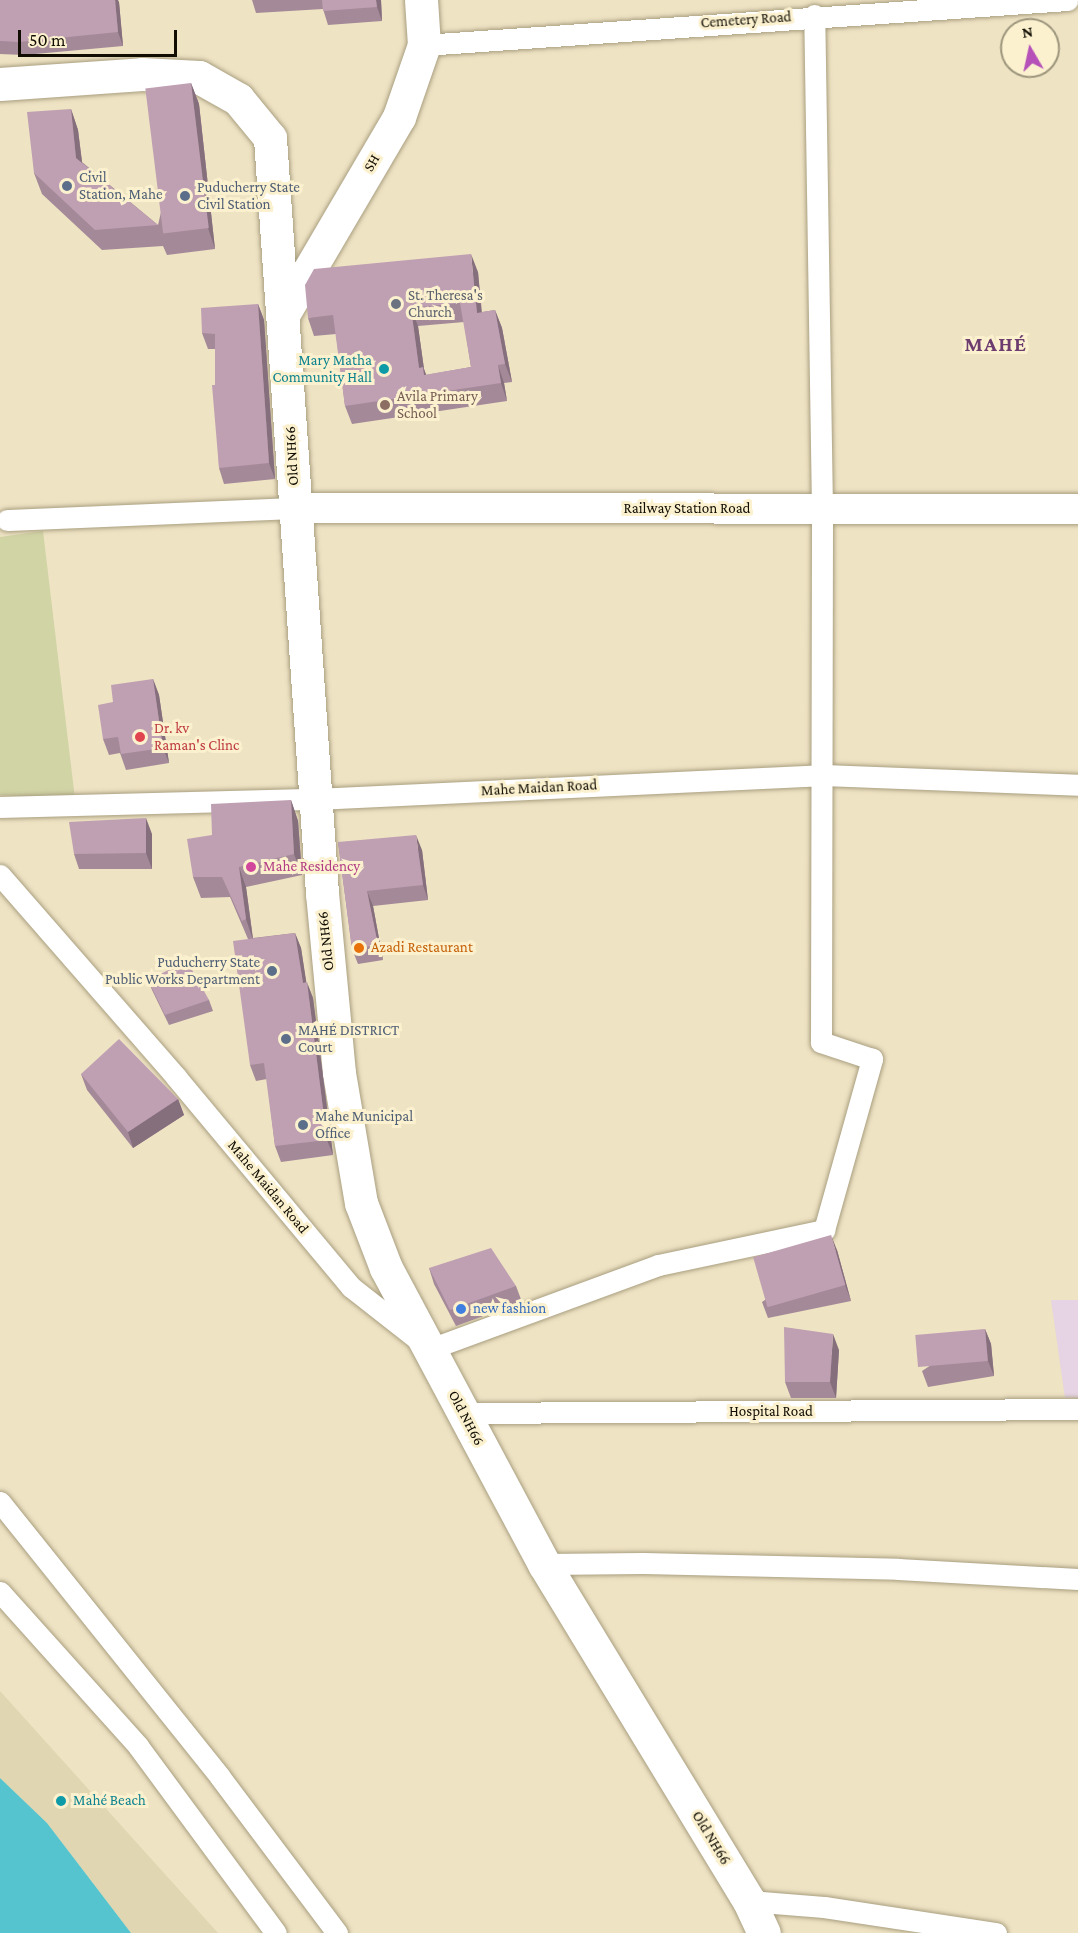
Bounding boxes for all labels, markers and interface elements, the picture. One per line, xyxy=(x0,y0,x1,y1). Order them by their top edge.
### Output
street label: Cemetery Road xyxy=(700,8,792,32)
scale bar xyxy=(21,18,180,56)
north arrow xyxy=(1000,18,1060,78)
text: N xyxy=(1021,22,1034,41)
text: 50 m xyxy=(29,30,66,50)
street label: SH xyxy=(360,151,384,175)
place label: Civil Station, Mahe xyxy=(79,168,163,203)
place label: Puducherry State Civil Station xyxy=(197,178,300,213)
marker: Civil Station, Mahe xyxy=(60,179,74,193)
marker: Puducherry State Civil Station xyxy=(178,189,192,203)
place label: St. Theresa's Church xyxy=(408,286,483,321)
marker: St. Theresa's Church xyxy=(389,297,403,311)
district label: MAHÉ xyxy=(964,331,1028,357)
place label: Mary Matha Community Hall xyxy=(272,351,372,386)
marker: Mary Matha Community Hall xyxy=(377,362,391,376)
place label: Avila Primary School xyxy=(397,387,478,422)
marker: Avila Primary School xyxy=(378,398,392,412)
street label: Old NH66 xyxy=(281,426,303,486)
street label: Railway Station Road xyxy=(623,500,751,518)
place label: Dr. kv Raman's Clinc xyxy=(154,719,239,754)
marker: Dr. kv Raman's Clinc xyxy=(131,728,149,746)
street label: Mahe Maidan Road xyxy=(480,776,598,800)
place label: Mahe Residency xyxy=(263,858,360,876)
marker: Mahe Residency xyxy=(244,860,258,874)
street label: Old NH66 xyxy=(314,910,338,972)
place label: Azadi Restaurant xyxy=(371,939,473,957)
marker: Azadi Restaurant xyxy=(352,941,366,955)
place label: Puducherry State Public Works Department xyxy=(105,953,260,988)
marker: Puducherry State Public Works Department xyxy=(265,964,279,978)
place label: MAHÉ DISTRICT Court xyxy=(298,1021,399,1056)
marker: MAHÉ DISTRICT Court xyxy=(279,1032,293,1046)
place label: Mahe Municipal Office xyxy=(315,1107,413,1142)
marker: Mahe Municipal Office xyxy=(296,1118,310,1132)
street label: Mahe Maidan Road xyxy=(224,1137,312,1237)
place label: new fashion xyxy=(473,1300,546,1318)
marker: new fashion xyxy=(454,1302,468,1316)
street label: Old NH66 xyxy=(444,1387,488,1449)
street label: Hospital Road xyxy=(729,1403,813,1421)
place label: Mahé Beach xyxy=(73,1792,146,1810)
marker: Mahé Beach xyxy=(54,1794,68,1808)
street label: Old NH66 xyxy=(688,1808,734,1868)

